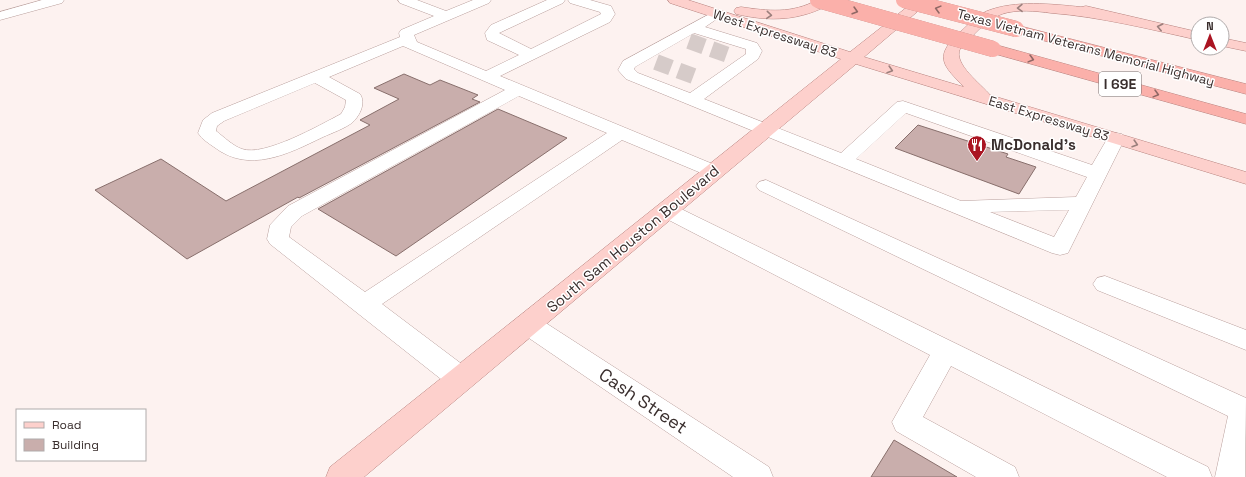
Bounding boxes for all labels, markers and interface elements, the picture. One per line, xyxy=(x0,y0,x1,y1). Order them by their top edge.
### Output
one-way arrow xyxy=(1017,4,1023,12)
street label: West Expressway 83 xyxy=(711,5,839,62)
one-way arrow xyxy=(935,5,942,14)
street label: Texas Vietnam Veterans Memorial Highway xyxy=(955,5,1216,90)
one-way arrow xyxy=(852,6,859,14)
one-way arrow xyxy=(766,10,772,19)
north arrow xyxy=(1190,16,1230,56)
text: N xyxy=(1206,19,1214,33)
one-way arrow xyxy=(1157,24,1163,32)
one-way arrow xyxy=(1027,55,1034,63)
one-way arrow xyxy=(886,65,893,73)
road number: I 69E xyxy=(1099,72,1141,96)
one-way arrow xyxy=(1152,89,1159,98)
street label: East Expressway 83 xyxy=(987,92,1111,145)
restaurant icon: McDonald's xyxy=(966,134,988,162)
place label: McDonald's xyxy=(991,135,1076,154)
one-way arrow xyxy=(1131,139,1138,148)
street label: South Sam Houston Boulevard xyxy=(543,161,723,316)
street label: Cash Street xyxy=(595,363,692,439)
legend xyxy=(16,409,146,461)
text: Road xyxy=(52,417,81,433)
text: Building xyxy=(52,437,99,453)

